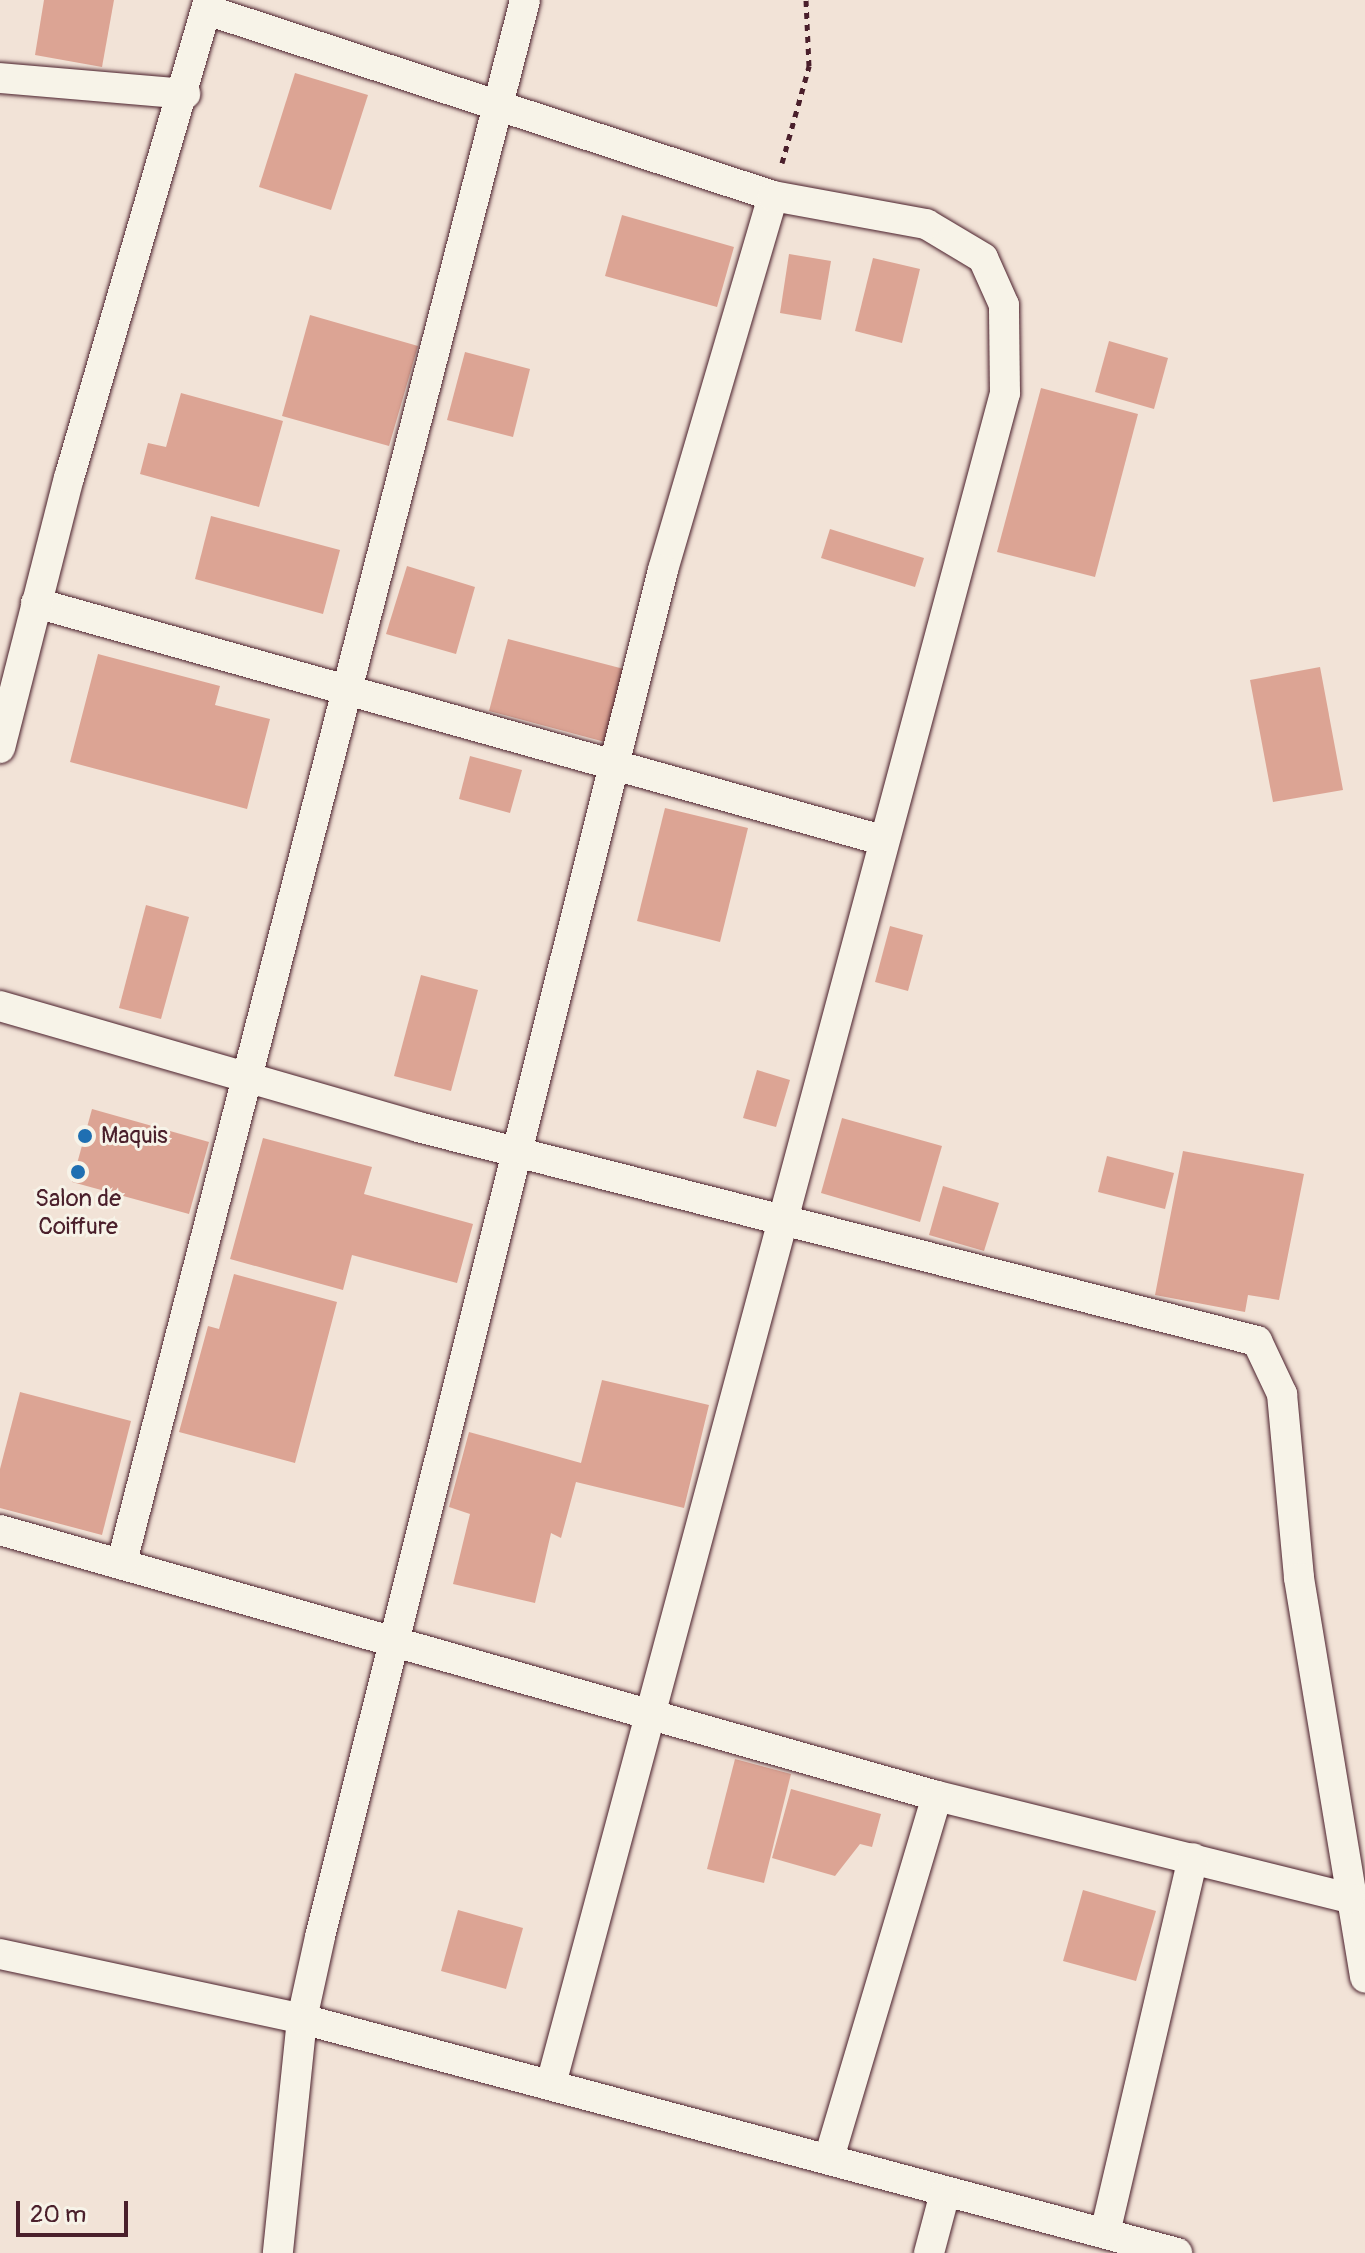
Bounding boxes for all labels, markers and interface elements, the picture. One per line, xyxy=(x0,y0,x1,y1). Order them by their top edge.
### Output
place label: Maquis xyxy=(101,1122,168,1150)
marker: Maquis xyxy=(76,1127,94,1145)
marker: Salon de Coiffure xyxy=(69,1163,87,1181)
place label: Salon de Coiffure xyxy=(35,1185,121,1241)
scale bar xyxy=(20,2185,132,2235)
text: 20 m xyxy=(30,2200,86,2229)

